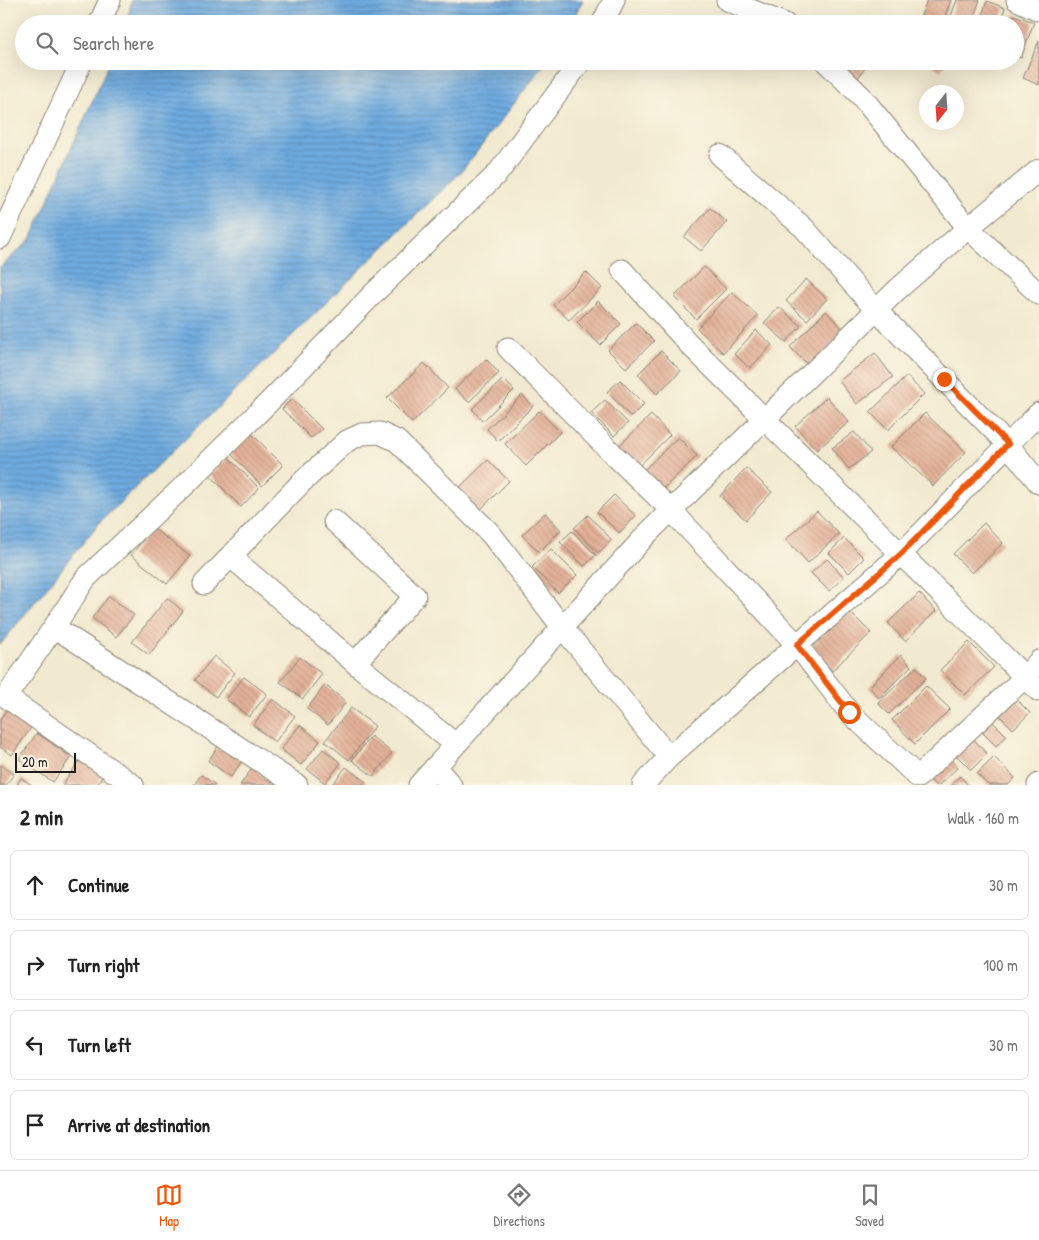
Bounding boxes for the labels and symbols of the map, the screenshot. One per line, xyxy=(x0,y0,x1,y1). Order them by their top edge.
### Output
north arrow xyxy=(919,85,964,130)
route end xyxy=(933,368,956,391)
route start xyxy=(838,701,861,724)
scale bar xyxy=(15,750,76,773)

